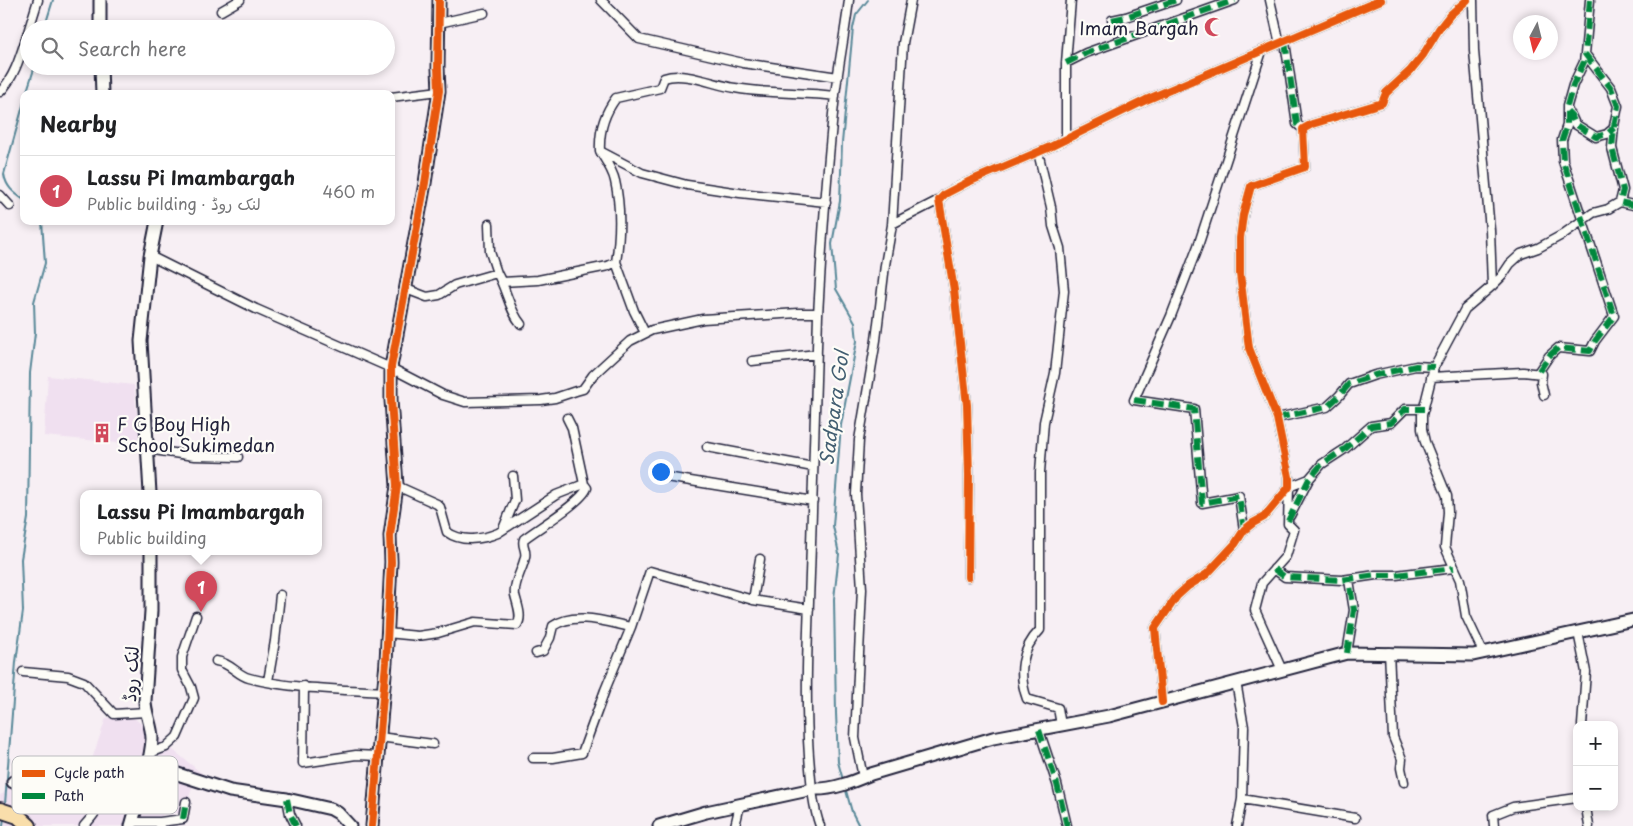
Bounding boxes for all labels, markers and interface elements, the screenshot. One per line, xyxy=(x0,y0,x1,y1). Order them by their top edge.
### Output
place label: Imam Bargah xyxy=(1079,14,1199,41)
north arrow xyxy=(1513,15,1558,60)
mosque icon: Imam Bargah xyxy=(1203,16,1225,38)
search box xyxy=(20,20,395,75)
icon: search xyxy=(38,34,66,62)
text: Search here xyxy=(78,34,187,62)
text: Nearby xyxy=(40,107,117,139)
text: Lassu Pi Imambargah xyxy=(87,163,295,191)
text: 1 xyxy=(52,179,60,203)
text: 460 m xyxy=(323,179,375,203)
text: Public building · لنک روڈ xyxy=(87,191,261,215)
water label: Sadpara Gol xyxy=(811,346,855,467)
place label: F G Boy High School Sukimedan xyxy=(117,410,275,458)
building icon: F G Boy High School Sukimedan xyxy=(91,422,113,444)
your location xyxy=(648,459,674,485)
popup xyxy=(80,490,322,555)
text: Lassu Pi Imambargah xyxy=(97,497,305,525)
text: Public building xyxy=(97,525,206,549)
pin: 1 xyxy=(185,571,217,612)
street label: لنک روڈ xyxy=(115,645,145,703)
map controls xyxy=(1573,721,1618,811)
button: + xyxy=(1573,721,1618,766)
legend xyxy=(12,756,178,814)
text: Cycle path xyxy=(54,762,125,783)
button: − xyxy=(1573,766,1618,811)
text: Path xyxy=(54,785,84,806)

